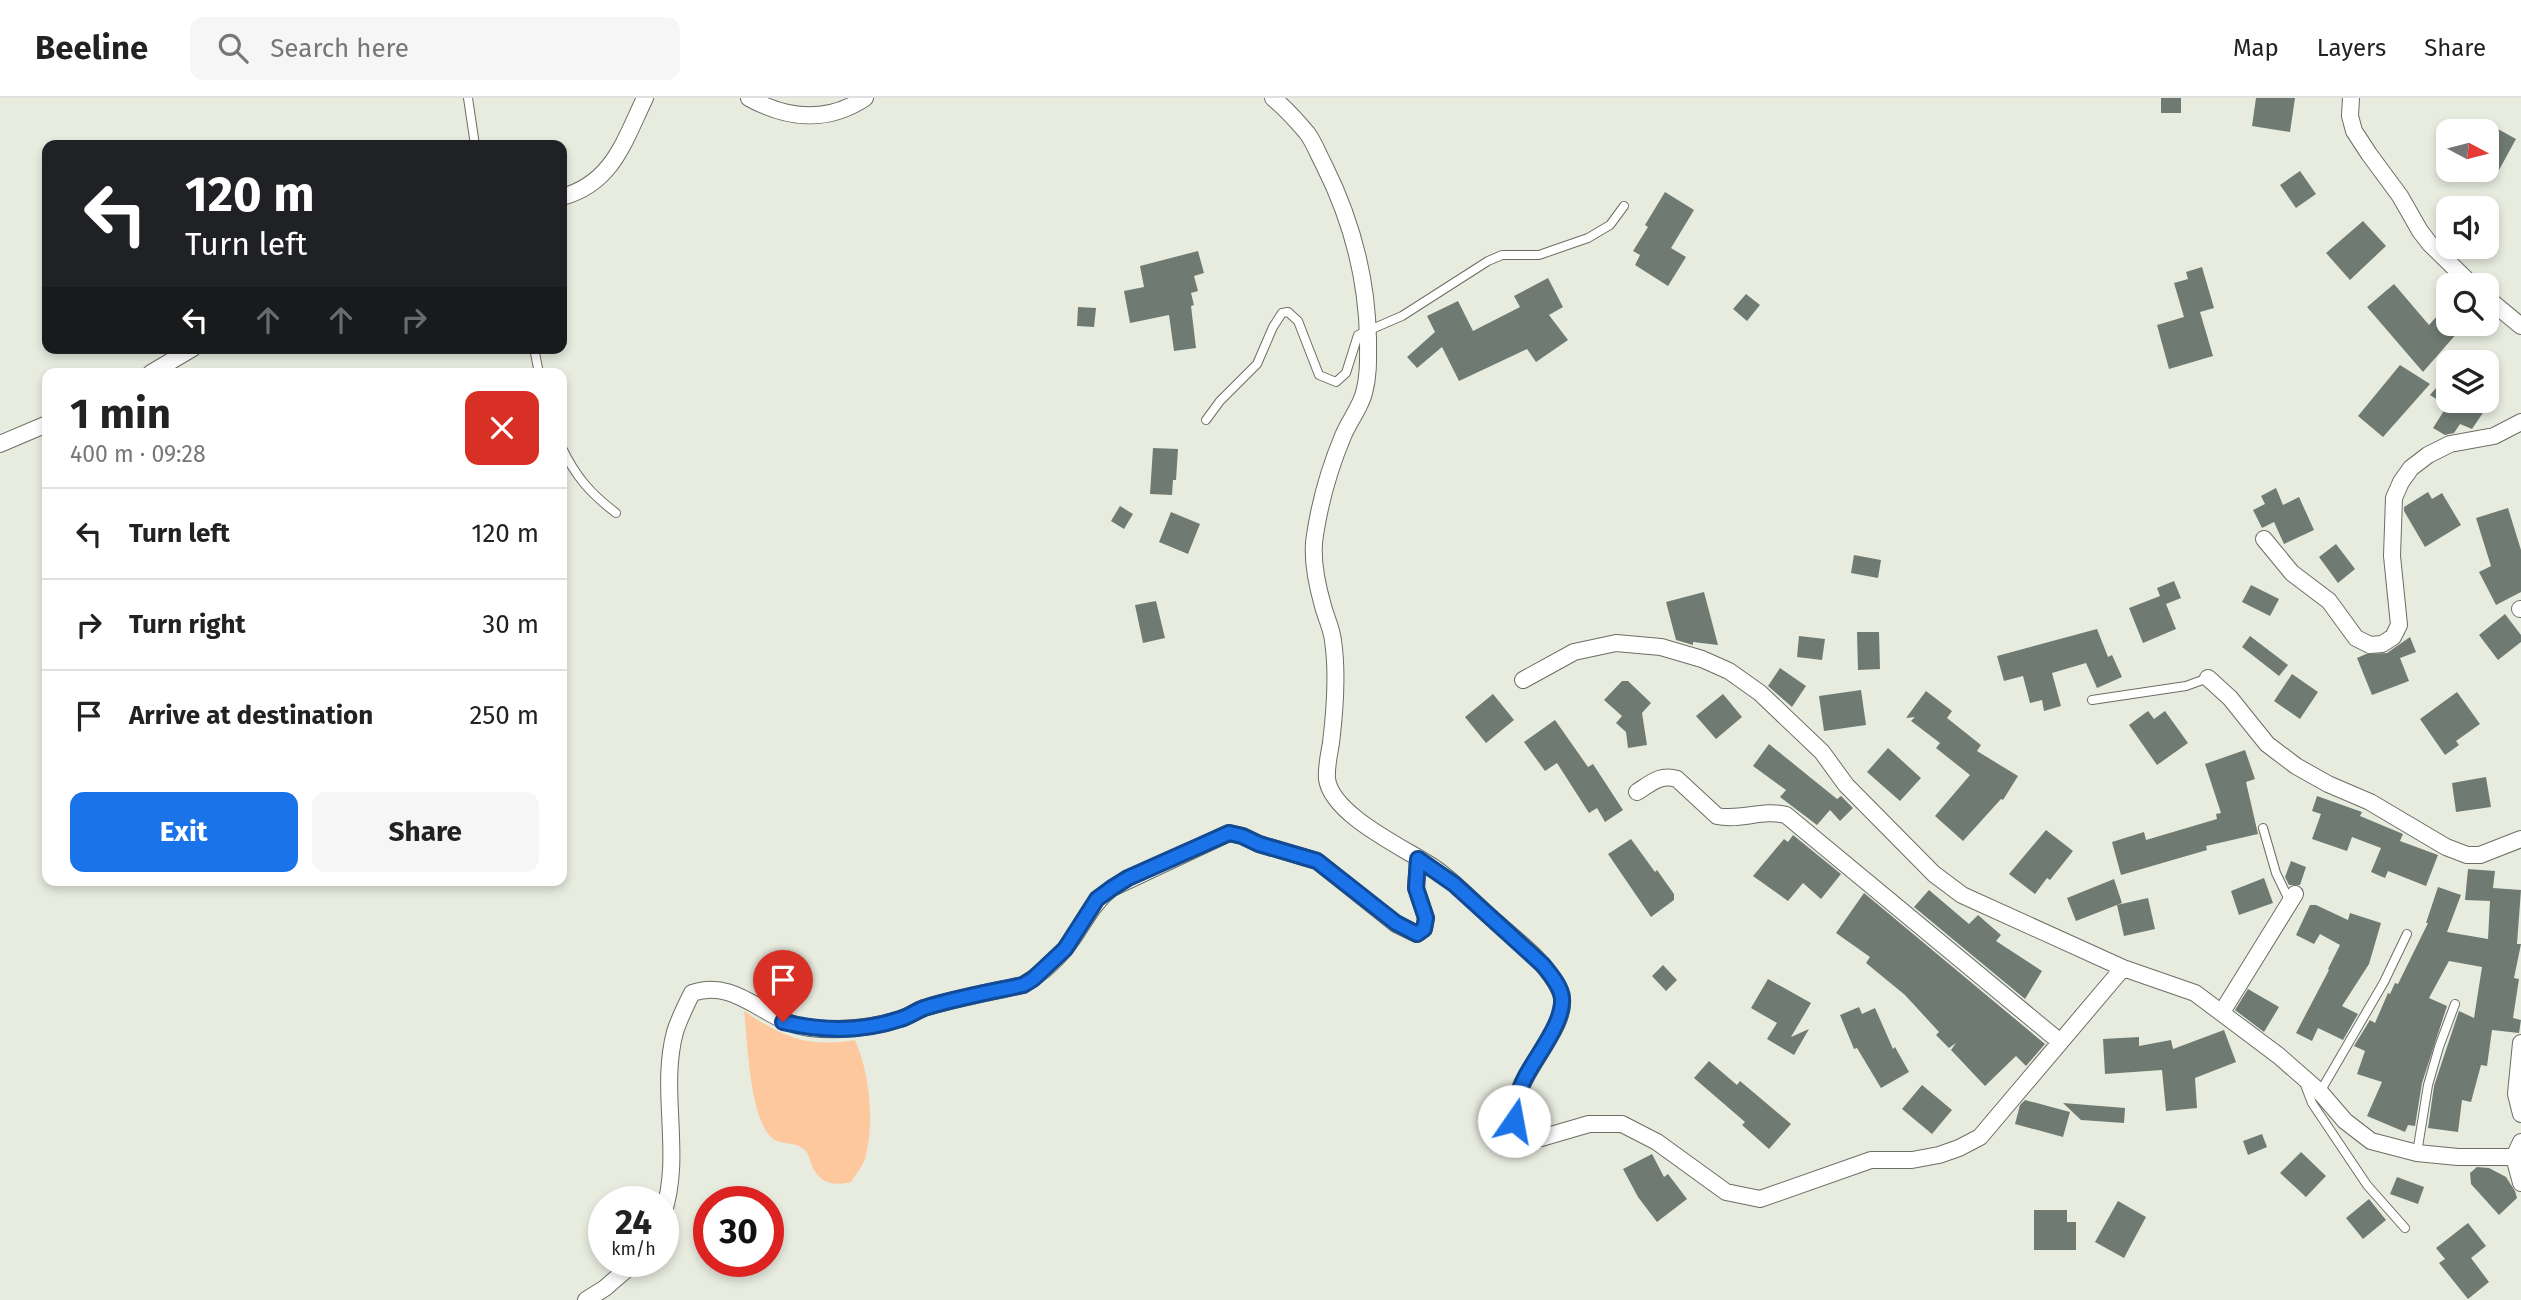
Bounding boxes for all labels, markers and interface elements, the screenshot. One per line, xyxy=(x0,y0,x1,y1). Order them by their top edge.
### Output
search box xyxy=(190,17,680,80)
text: Beeline xyxy=(35,28,148,68)
icon: search xyxy=(214,29,252,67)
text: Search here xyxy=(270,33,409,64)
text: Map xyxy=(2233,34,2279,62)
text: Layers xyxy=(2317,34,2386,62)
text: Share xyxy=(2424,34,2486,62)
north arrow xyxy=(2436,119,2499,182)
map controls xyxy=(2436,119,2499,413)
text: 120 m xyxy=(185,165,315,224)
icon: left xyxy=(70,168,161,259)
button: sound xyxy=(2436,196,2499,259)
text: Turn left xyxy=(185,225,307,263)
button: search xyxy=(2436,273,2499,336)
icon: left xyxy=(176,301,214,339)
icon: ahead xyxy=(249,301,287,339)
icon: ahead xyxy=(322,301,360,339)
icon: right xyxy=(395,301,433,339)
button: layers xyxy=(2436,350,2499,413)
text: 1 min xyxy=(70,389,171,439)
button: close xyxy=(465,391,539,465)
text: 400 m · 09:28 xyxy=(70,440,206,468)
icon: left xyxy=(70,515,108,553)
text: Turn left xyxy=(129,518,230,549)
text: 120 m xyxy=(471,518,539,549)
icon: right xyxy=(70,606,108,644)
text: Turn right xyxy=(129,609,246,640)
text: 30 m xyxy=(482,609,539,640)
icon: arrive xyxy=(70,697,108,735)
text: Arrive at destination xyxy=(129,700,373,731)
text: 250 m xyxy=(469,700,539,731)
button: Exit xyxy=(70,792,298,872)
button: Share xyxy=(312,792,539,872)
pin xyxy=(753,950,813,1022)
icon: arrive xyxy=(764,961,802,999)
position arrow xyxy=(1477,1084,1551,1158)
speed limit sign: 30 xyxy=(693,1186,784,1277)
text: 24 xyxy=(615,1201,652,1243)
text: km/h xyxy=(611,1238,656,1260)

